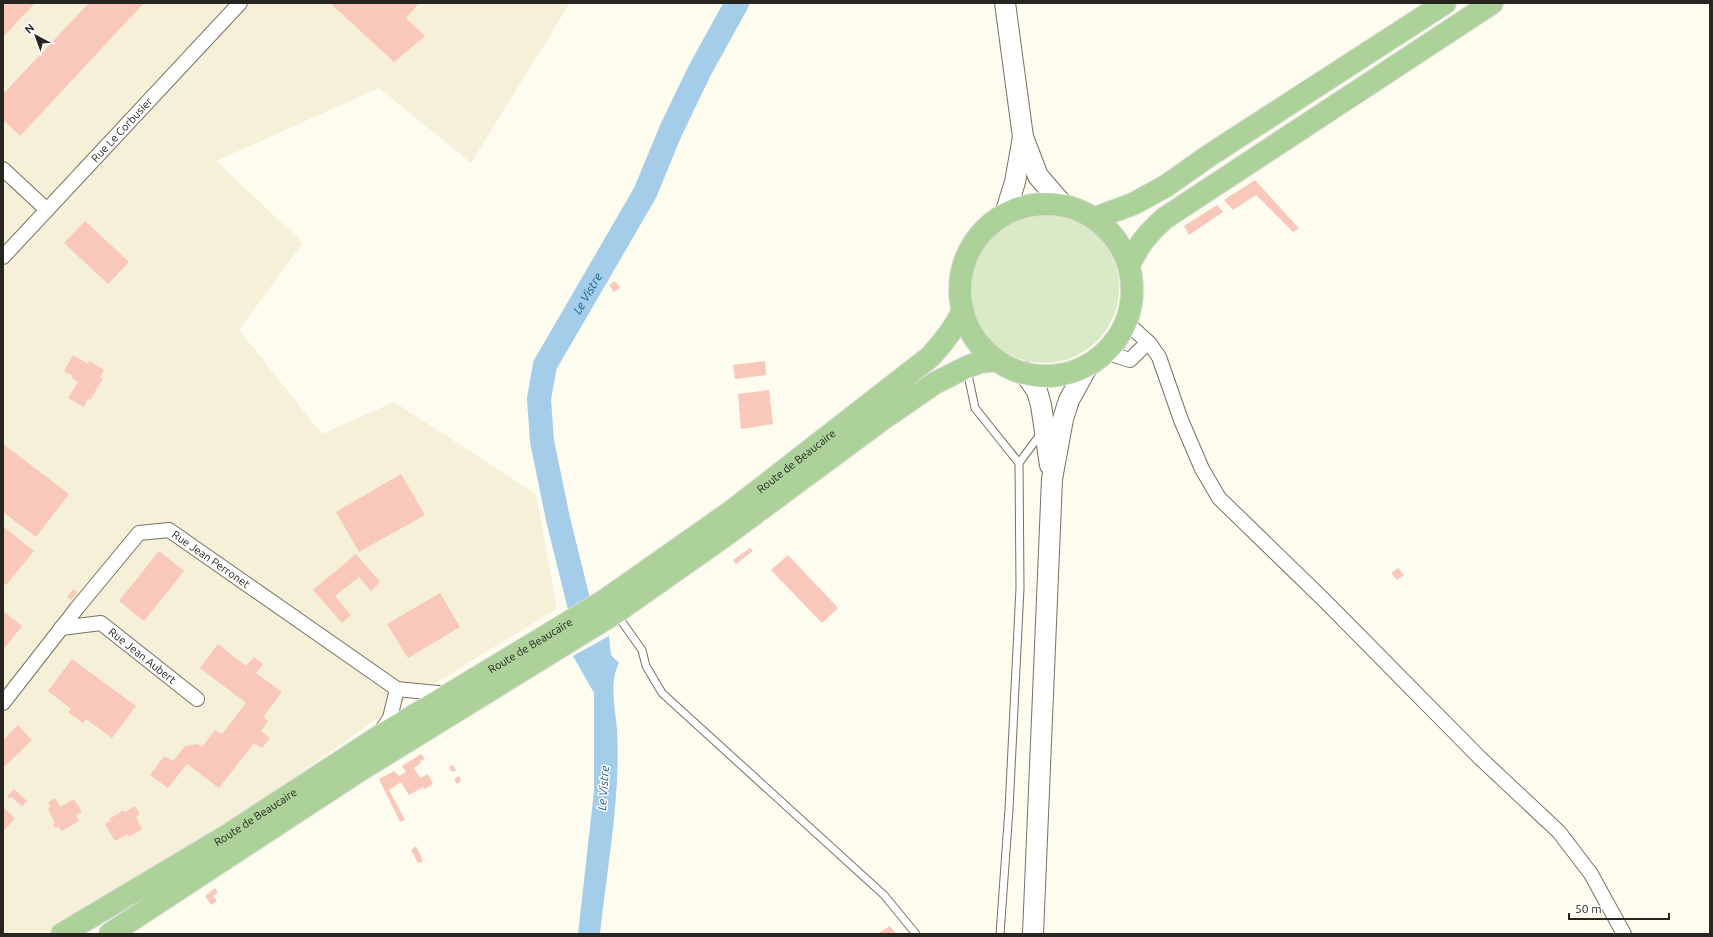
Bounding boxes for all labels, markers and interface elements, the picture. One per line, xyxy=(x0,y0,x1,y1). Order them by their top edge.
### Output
north arrow xyxy=(16,16,56,56)
text: N xyxy=(22,21,36,36)
street label: Rue Le Corbusier xyxy=(89,94,155,164)
water label: Le Vistre xyxy=(570,270,604,316)
street label: Route de Beaucaire xyxy=(755,427,838,495)
street label: Rue Jean Perronet xyxy=(170,528,252,591)
street label: Route de Beaucaire xyxy=(486,616,574,676)
street label: Rue Jean Aubert xyxy=(106,625,179,686)
water label: Le Vistre xyxy=(595,765,611,811)
street label: Route de Beaucaire xyxy=(212,786,299,848)
scale bar xyxy=(1569,895,1669,921)
text: 50 m xyxy=(1575,902,1602,915)

